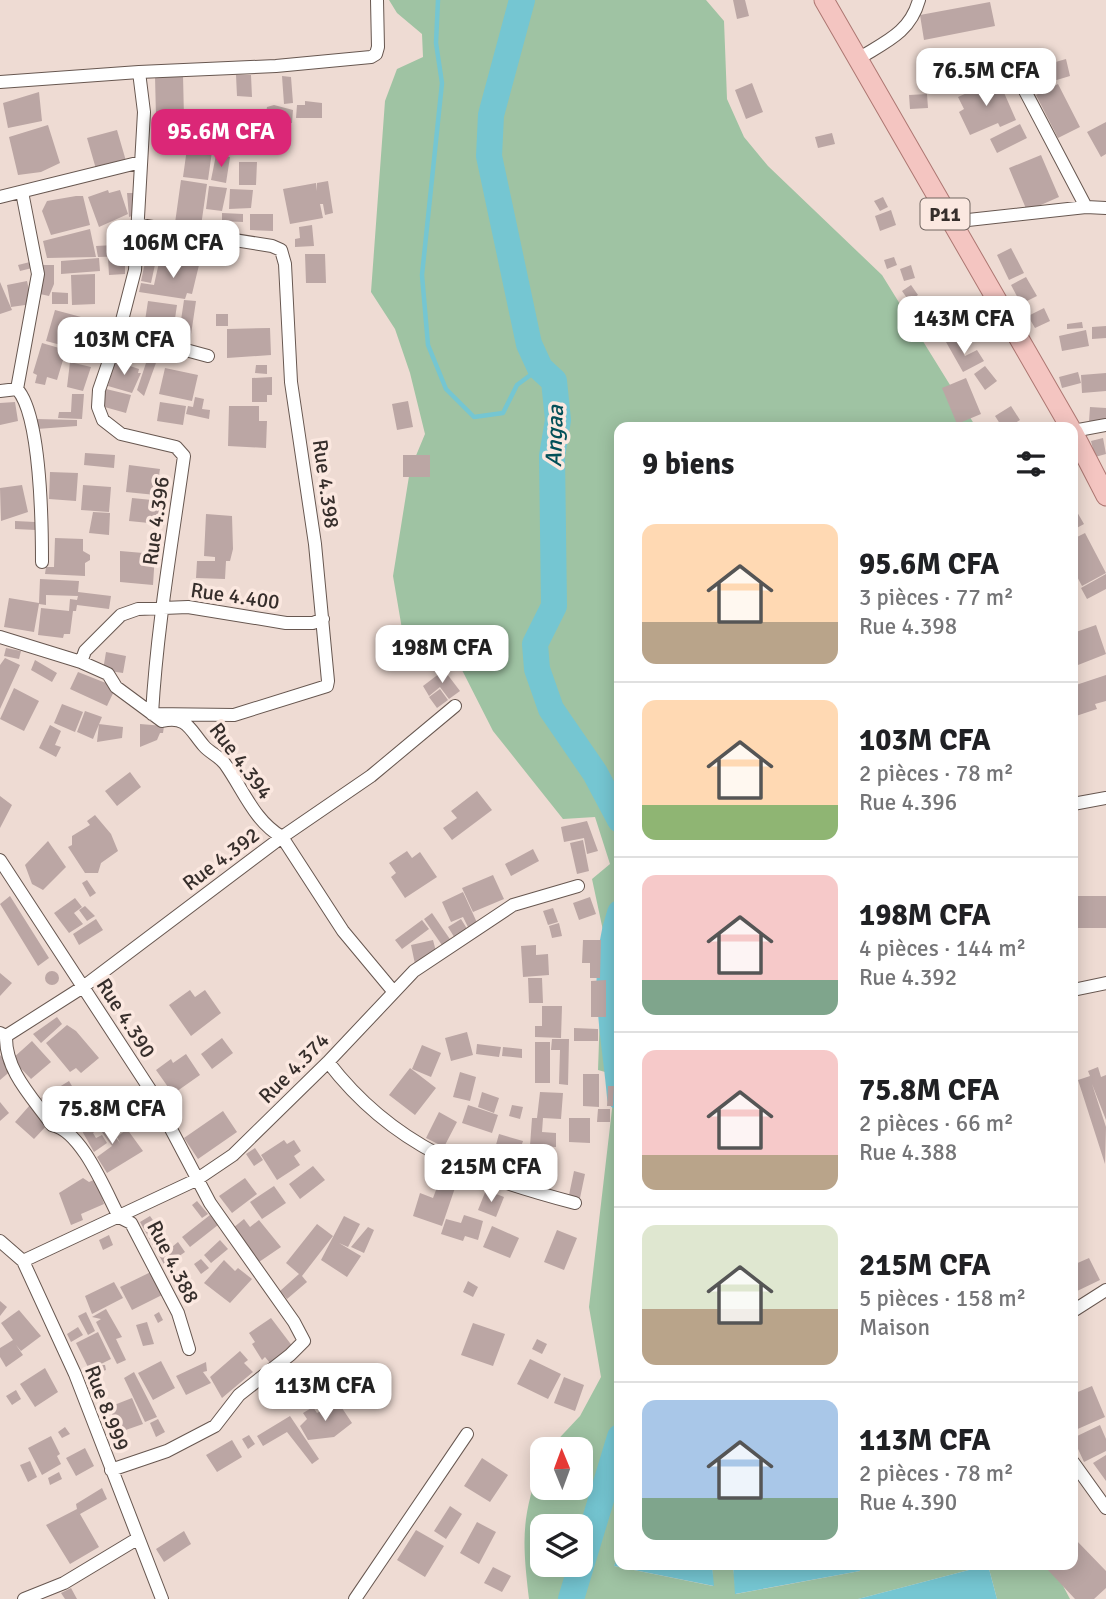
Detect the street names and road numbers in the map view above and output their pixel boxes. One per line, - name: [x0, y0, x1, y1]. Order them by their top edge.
- road number: P11: [920, 198, 970, 230]
- street label: Rue 4.398: [307, 438, 345, 530]
- street label: Rue 4.396: [137, 475, 175, 567]
- street label: Rue 4.400: [189, 577, 281, 615]
- street label: Rue 4.394: [204, 717, 278, 805]
- street label: Rue 4.392: [177, 822, 265, 896]
- street label: Rue 4.390: [91, 973, 161, 1063]
- street label: Rue 4.374: [253, 1027, 335, 1109]
- street label: Rue 4.388: [141, 1216, 205, 1308]
- street label: Rue 8.999: [79, 1362, 135, 1454]

